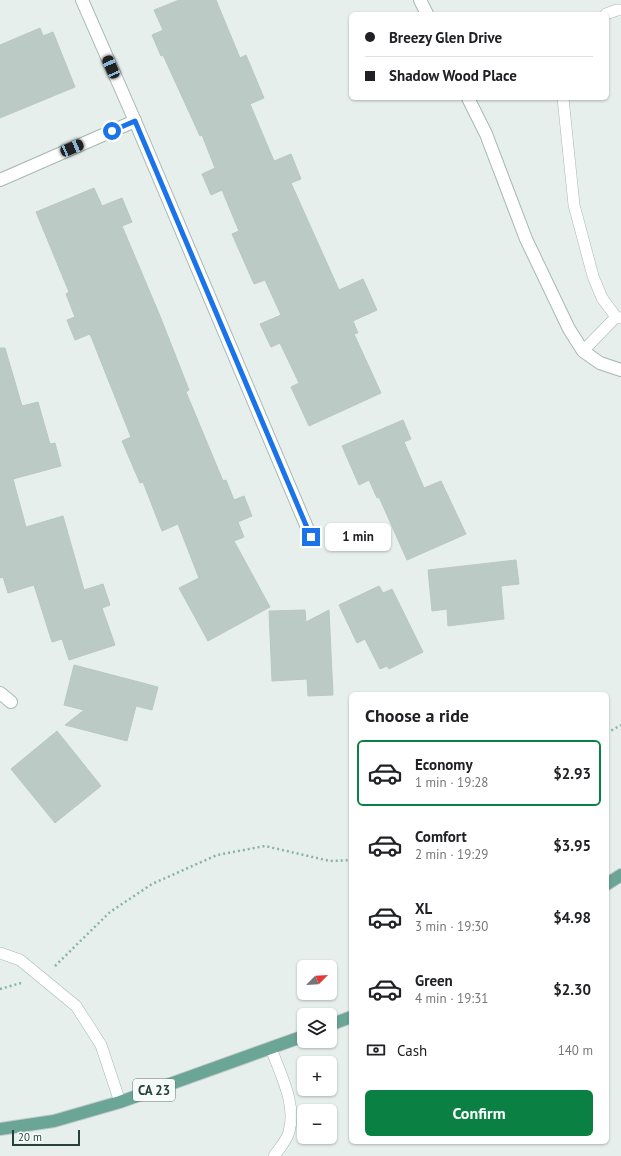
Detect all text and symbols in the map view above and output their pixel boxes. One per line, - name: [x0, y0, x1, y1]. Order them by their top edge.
- text: Breezy Glen Drive: [389, 28, 502, 47]
- car: [101, 54, 121, 80]
- text: Shadow Wood Place: [389, 66, 517, 85]
- route start: [103, 122, 121, 140]
- car: [59, 138, 85, 158]
- callout: 1 min: [325, 523, 391, 551]
- route end: [302, 528, 320, 546]
- text: 1 min: [342, 528, 374, 545]
- text: Choose a ride: [365, 704, 469, 727]
- icon: car: [367, 755, 403, 791]
- text: Economy: [415, 755, 473, 774]
- text: $2.93: [553, 764, 591, 783]
- text: 1 min · 19:28: [415, 774, 488, 791]
- icon: car: [367, 827, 403, 863]
- text: Comfort: [415, 827, 467, 846]
- text: $3.95: [553, 836, 591, 855]
- text: 2 min · 19:29: [415, 846, 488, 863]
- icon: car: [367, 899, 403, 935]
- text: XL: [415, 899, 432, 918]
- text: $4.98: [553, 908, 591, 927]
- text: 3 min · 19:30: [415, 918, 488, 935]
- north arrow: [297, 960, 337, 1000]
- map controls: [297, 960, 337, 1144]
- icon: car: [367, 971, 403, 1007]
- text: Green: [415, 971, 453, 990]
- text: $2.30: [553, 980, 591, 999]
- text: 4 min · 19:31: [415, 990, 488, 1007]
- button: layers: [297, 1008, 337, 1048]
- icon: cash: [365, 1039, 387, 1061]
- text: Cash: [397, 1041, 427, 1060]
- text: 140 m: [558, 1042, 593, 1059]
- button: +: [297, 1056, 337, 1096]
- road number: CA 23: [133, 1079, 175, 1101]
- button: Confirm: [365, 1090, 593, 1136]
- button: −: [297, 1104, 337, 1144]
- scale bar: [12, 1128, 80, 1147]
- text: 20 m: [18, 1130, 42, 1144]

